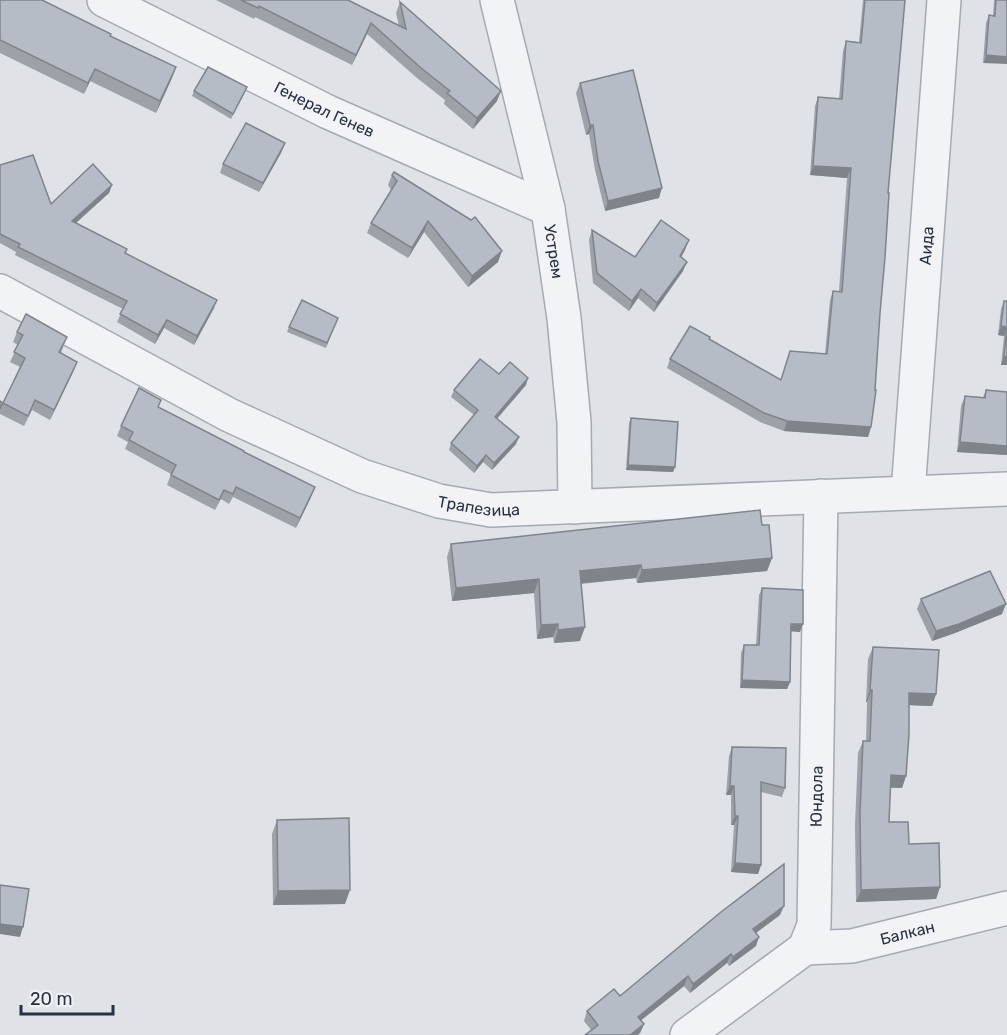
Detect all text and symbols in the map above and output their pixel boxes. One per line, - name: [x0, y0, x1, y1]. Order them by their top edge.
- street label: Генерал Генев: [271, 78, 377, 141]
- street label: Устрем: [540, 223, 567, 280]
- street label: Аида: [916, 226, 937, 266]
- street label: Трапезица: [436, 492, 520, 520]
- street label: Юндола: [807, 765, 827, 827]
- street label: Балкан: [878, 917, 937, 949]
- scale bar: [21, 978, 112, 1016]
- text: 20 m: [30, 988, 72, 1010]

